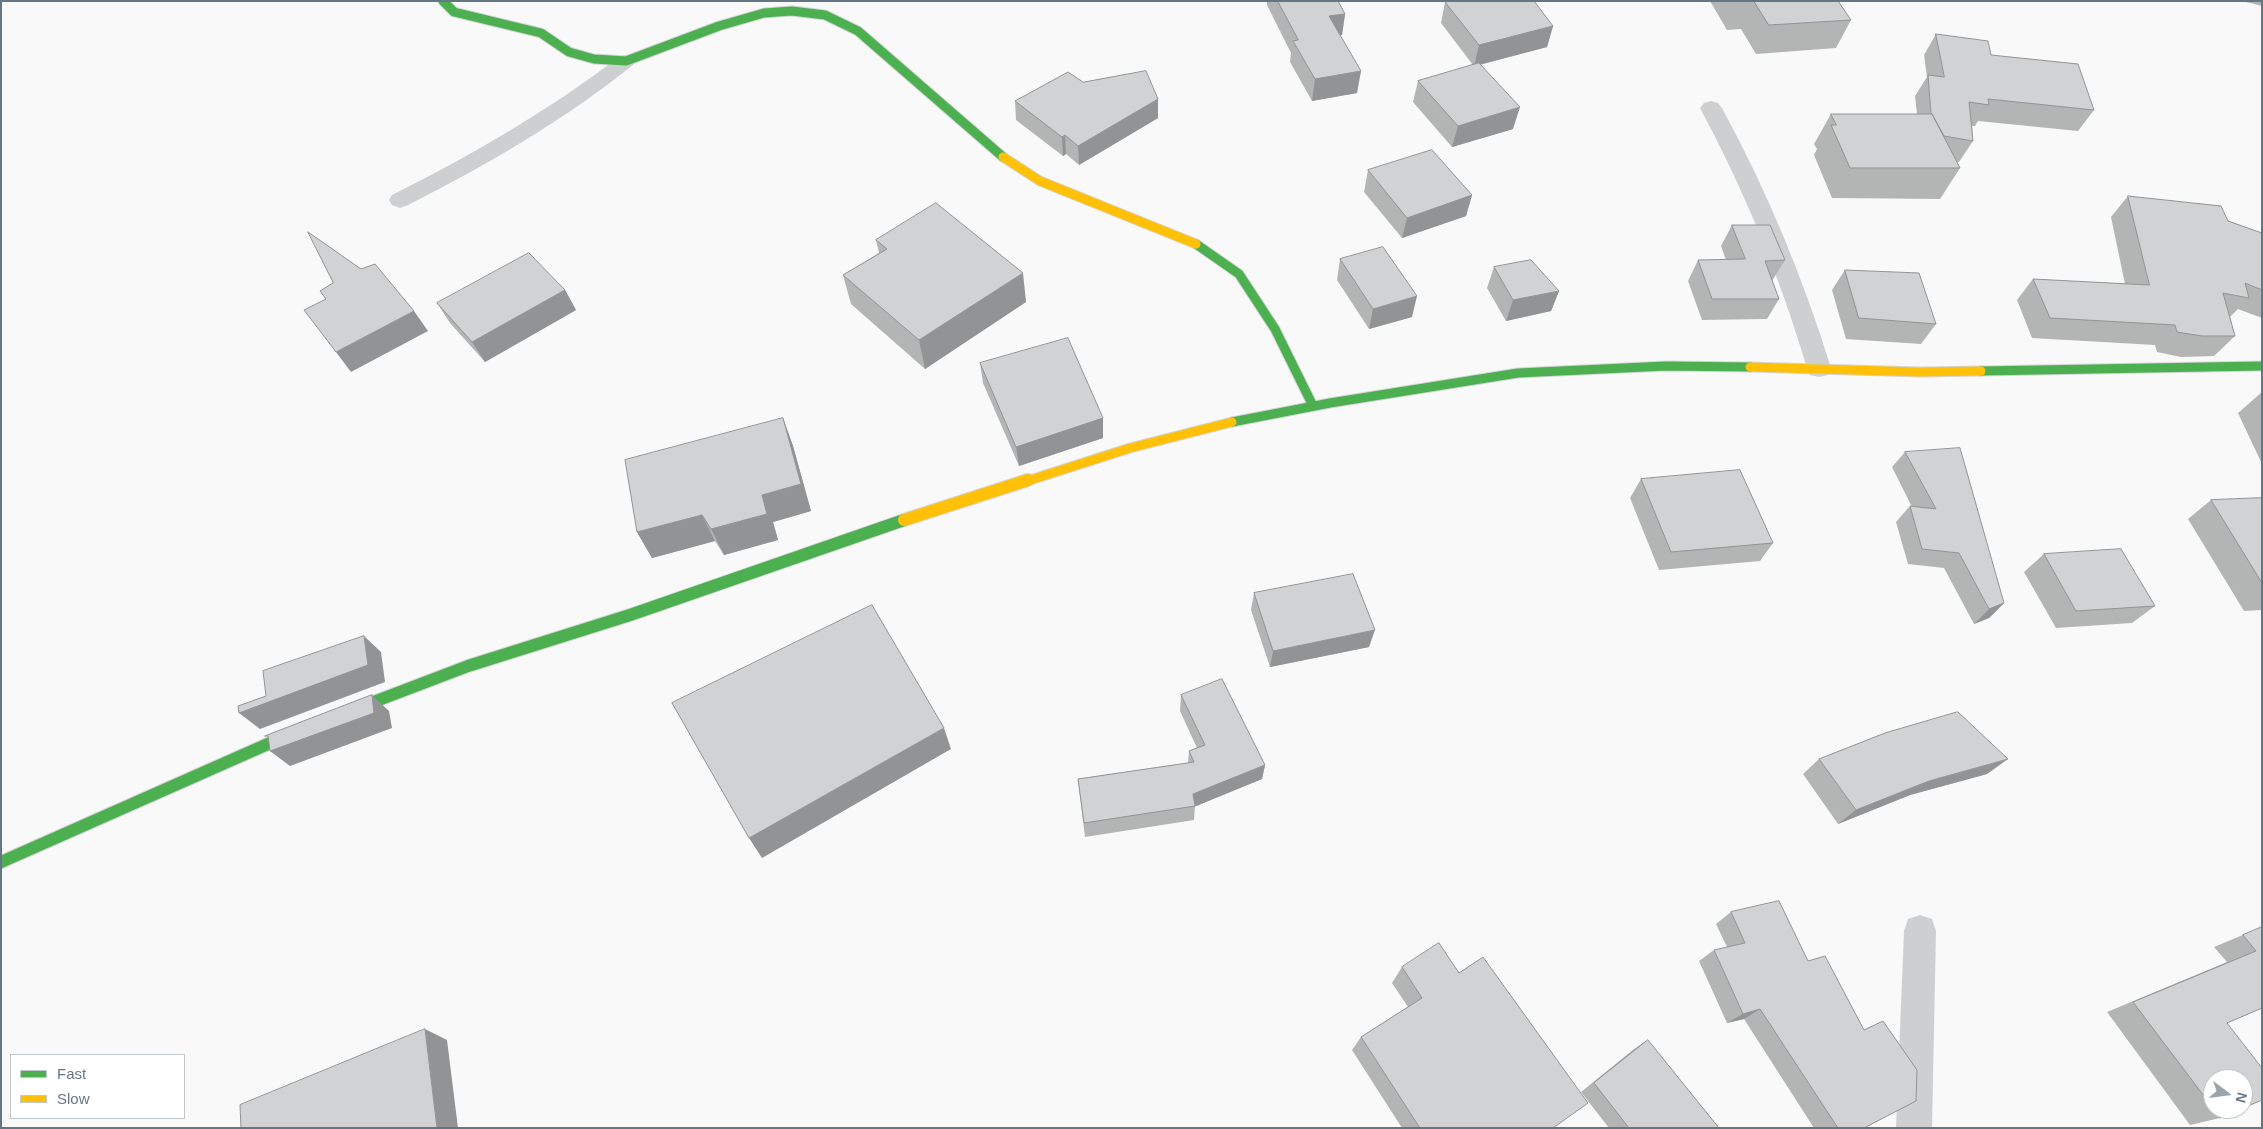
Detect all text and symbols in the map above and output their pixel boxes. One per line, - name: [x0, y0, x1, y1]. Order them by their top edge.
- legend: [10, 1054, 185, 1119]
- text: Fast: [57, 1065, 86, 1082]
- north arrow: [2203, 1069, 2253, 1119]
- text: Slow: [57, 1090, 90, 1107]
- text: N: [2232, 1091, 2251, 1105]

